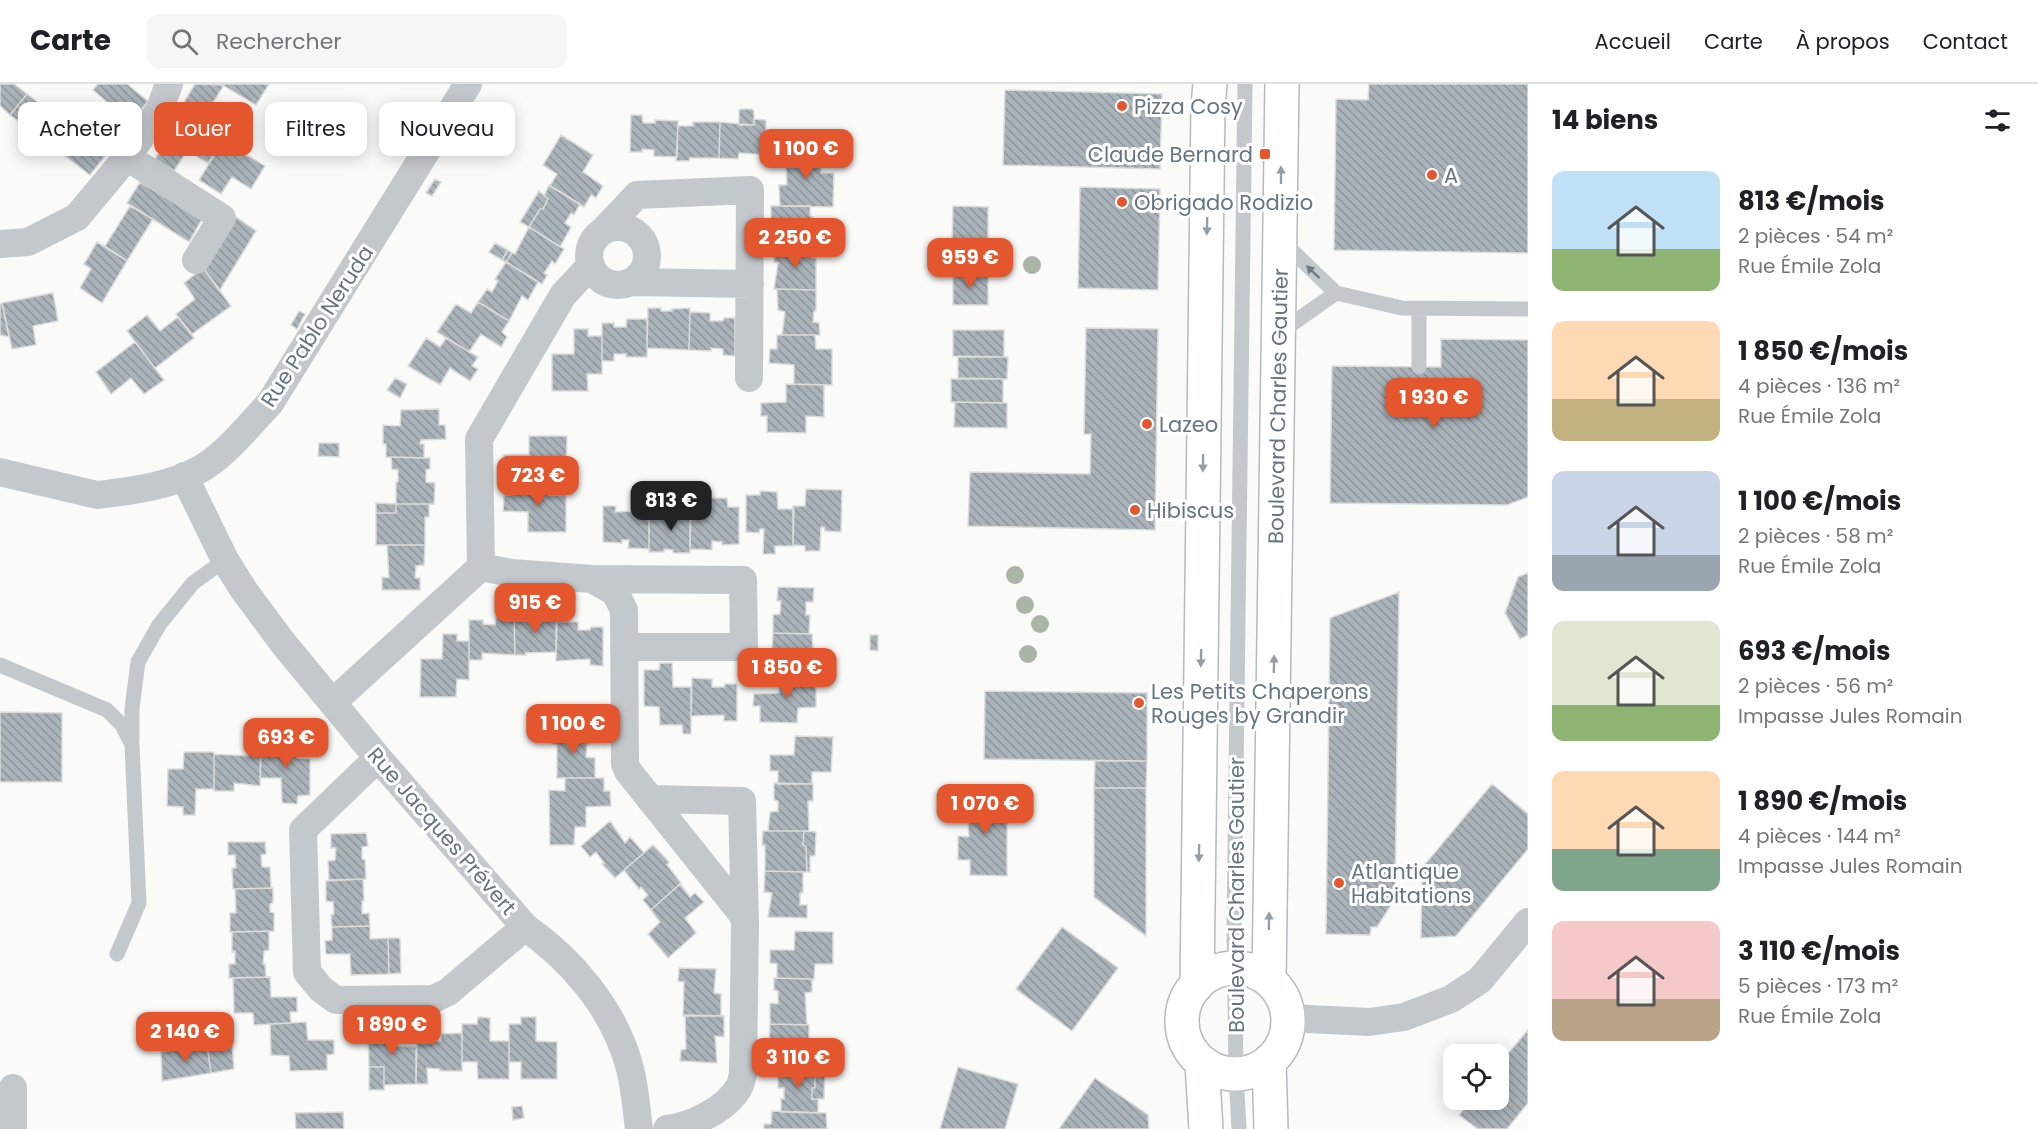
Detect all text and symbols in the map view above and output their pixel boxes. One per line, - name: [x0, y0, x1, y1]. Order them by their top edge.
- search box: [147, 14, 567, 68]
- text: Carte: [30, 21, 111, 60]
- icon: search: [168, 25, 201, 58]
- text: Rechercher: [216, 26, 342, 57]
- text: Accueil: [1594, 27, 1671, 56]
- text: Carte: [1704, 27, 1763, 56]
- text: À propos: [1796, 27, 1890, 56]
- text: Contact: [1923, 27, 2008, 56]
- place label: Pizza Cosy: [1134, 92, 1243, 121]
- marker: Pizza Cosy: [1115, 99, 1129, 113]
- chip: Acheter: [18, 102, 142, 156]
- chip: Louer: [154, 102, 253, 156]
- chip: Filtres: [265, 102, 367, 156]
- chip: Nouveau: [379, 102, 515, 156]
- text: 14 biens: [1552, 102, 1658, 138]
- icon: filters: [1981, 104, 2014, 137]
- pin: 1 100 €: [751, 129, 861, 180]
- text: 1 100 €: [773, 134, 839, 162]
- place label: Claude Bernard: [1088, 140, 1253, 169]
- marker: Claude Bernard: [1258, 147, 1272, 161]
- place label: A: [1444, 161, 1458, 190]
- one-way arrow: [1276, 165, 1286, 184]
- marker: A: [1425, 168, 1439, 182]
- text: 813 €/mois: [1738, 183, 1885, 219]
- place label: Obrigado Rodizio: [1134, 188, 1313, 217]
- marker: Obrigado Rodizio: [1115, 195, 1129, 209]
- icon: home: [1600, 195, 1672, 267]
- one-way arrow: [1202, 217, 1211, 236]
- pin: 2 250 €: [740, 218, 850, 269]
- text: 2 pièces · 54 m²: [1738, 222, 1893, 250]
- text: 2 250 €: [758, 223, 832, 251]
- pin: 959 €: [928, 238, 1012, 289]
- street label: Rue Pablo Neruda: [254, 240, 380, 412]
- text: 959 €: [941, 243, 999, 271]
- text: Rue Émile Zola: [1738, 252, 1881, 280]
- one-way arrow: [1306, 266, 1321, 279]
- street label: Boulevard Charles Gautier: [1261, 268, 1295, 544]
- text: 1 850 €/mois: [1738, 333, 1908, 369]
- icon: home: [1600, 345, 1672, 417]
- text: 4 pièces · 136 m²: [1738, 372, 1900, 400]
- pin: 1 930 €: [1379, 378, 1489, 429]
- text: 1 930 €: [1399, 383, 1469, 411]
- text: Rue Émile Zola: [1738, 402, 1881, 430]
- place label: Lazeo: [1159, 410, 1218, 439]
- marker: Lazeo: [1140, 417, 1154, 431]
- one-way arrow: [1198, 454, 1208, 473]
- pin: 723 €: [496, 456, 580, 507]
- text: 723 €: [511, 461, 565, 489]
- pin: 813 €: [629, 481, 713, 532]
- text: 1 100 €/mois: [1738, 483, 1901, 519]
- text: 813 €: [645, 486, 697, 514]
- icon: home: [1600, 495, 1672, 567]
- place label: Hibiscus: [1147, 496, 1234, 525]
- marker: Hibiscus: [1128, 503, 1142, 517]
- text: 2 pièces · 58 m²: [1738, 522, 1893, 550]
- text: Rue Émile Zola: [1738, 552, 1881, 580]
- pin: 915 €: [493, 583, 577, 634]
- text: 915 €: [509, 588, 561, 616]
- text: 693 €/mois: [1738, 633, 1891, 669]
- icon: home: [1600, 645, 1672, 717]
- pin: 1 850 €: [732, 648, 842, 699]
- one-way arrow: [1196, 649, 1206, 668]
- text: 1 850 €: [752, 653, 822, 681]
- one-way arrow: [1269, 654, 1279, 673]
- text: 2 pièces · 56 m²: [1738, 672, 1893, 700]
- place label: Les Petits Chaperons Rouges by Grandir: [1151, 677, 1369, 730]
- marker: Les Petits Chaperons Rouges by Grandir: [1132, 696, 1146, 710]
- text: Impasse Jules Romain: [1738, 702, 1962, 730]
- pin: 1 100 €: [518, 704, 628, 755]
- text: 1 100 €: [540, 709, 606, 737]
- pin: 693 €: [244, 718, 328, 769]
- text: 693 €: [257, 723, 315, 751]
- street label: Rue Jacques Prévert: [361, 741, 523, 921]
- street label: Boulevard Charles Gautier: [1222, 757, 1251, 1033]
- text: 1 890 €/mois: [1738, 783, 1907, 819]
- pin: 1 070 €: [930, 784, 1040, 835]
- text: 1 070 €: [951, 789, 1019, 817]
- icon: home: [1600, 795, 1672, 867]
- text: 4 pièces · 144 m²: [1738, 822, 1901, 850]
- one-way arrow: [1194, 844, 1203, 863]
- text: Impasse Jules Romain: [1738, 852, 1962, 880]
- place label: Atlantique Habitations: [1351, 857, 1472, 910]
- marker: Atlantique Habitations: [1332, 876, 1346, 890]
- one-way arrow: [1264, 912, 1274, 931]
- text: 3 110 €/mois: [1738, 933, 1900, 969]
- icon: home: [1600, 945, 1672, 1017]
- text: 5 pièces · 173 m²: [1738, 972, 1898, 1000]
- text: Rue Émile Zola: [1738, 1002, 1881, 1030]
- pin: 1 890 €: [337, 1005, 447, 1056]
- text: 1 890 €: [357, 1010, 427, 1038]
- pin: 2 140 €: [130, 1012, 240, 1063]
- text: 2 140 €: [150, 1017, 220, 1045]
- pin: 3 110 €: [743, 1038, 853, 1089]
- text: 3 110 €: [766, 1043, 830, 1071]
- map controls: [1443, 1044, 1509, 1110]
- button: locate: [1443, 1044, 1509, 1110]

